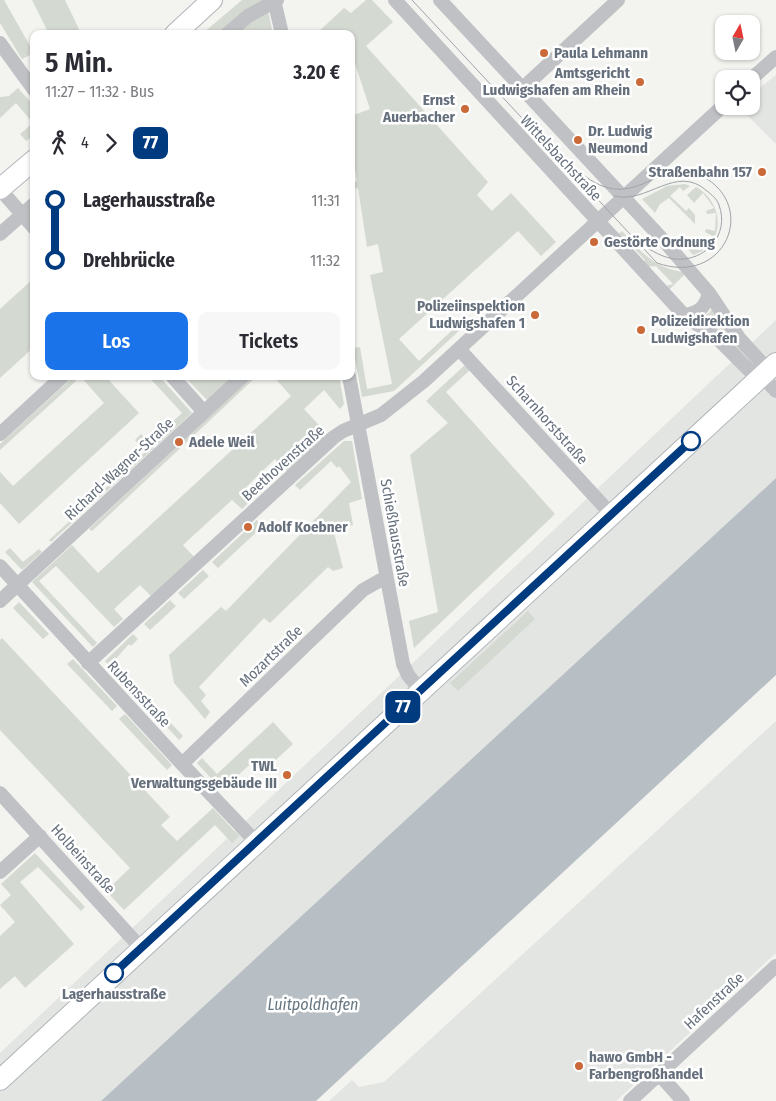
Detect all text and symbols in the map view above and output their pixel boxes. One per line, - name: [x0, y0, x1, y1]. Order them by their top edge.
- north arrow: [715, 15, 760, 60]
- map controls: [715, 15, 760, 115]
- place label: Paula Lehmann: [554, 44, 648, 62]
- text: 5 Min.: [45, 46, 113, 79]
- marker: Paula Lehmann: [538, 47, 550, 59]
- text: 3.20 €: [293, 61, 340, 84]
- place label: Amtsgericht Ludwigshafen am Rhein: [483, 64, 631, 99]
- button: locate: [715, 70, 760, 115]
- marker: Amtsgericht Ludwigshafen am Rhein: [634, 76, 646, 88]
- text: 11:27 – 11:32 · Bus: [45, 82, 154, 101]
- place label: Ernst Auerbacher: [382, 91, 456, 126]
- marker: Ernst Auerbacher: [459, 103, 471, 115]
- street label: Wittelsbachstraße: [517, 111, 605, 205]
- place label: Dr. Ludwig Neumond: [588, 122, 653, 157]
- icon: walk: [45, 129, 73, 157]
- icon: forward: [97, 129, 125, 157]
- text: 77: [143, 132, 158, 154]
- text: 4: [81, 133, 89, 152]
- marker: Dr. Ludwig Neumond: [572, 134, 584, 146]
- place label: Straßenbahn 157: [649, 163, 753, 181]
- marker: Straßenbahn 157: [756, 166, 768, 178]
- text: Lagerhausstraße: [83, 189, 215, 212]
- text: 11:31: [311, 191, 340, 210]
- place label: Gestörte Ordnung: [604, 233, 715, 251]
- marker: Gestörte Ordnung: [588, 236, 600, 248]
- text: Drehbrücke: [83, 249, 175, 272]
- text: 11:32: [310, 251, 340, 270]
- place label: Polizeiinspektion Ludwigshafen 1: [417, 297, 525, 332]
- marker: Polizeiinspektion Ludwigshafen 1: [529, 309, 541, 321]
- button: Los: [45, 312, 188, 370]
- button: Tickets: [198, 312, 340, 370]
- place label: Polizeidirektion Ludwigshafen: [651, 312, 750, 347]
- marker: Polizeidirektion Ludwigshafen: [635, 324, 647, 336]
- street label: Scharnhorststraße: [502, 372, 592, 468]
- street label: Richard-Wagner-Straße: [61, 414, 177, 524]
- street label: Beethovenstraße: [238, 421, 328, 505]
- unlabelled marker: [681, 431, 701, 451]
- place label: Adele Weil: [188, 433, 256, 451]
- marker: Adele Weil: [173, 436, 185, 448]
- street label: Schießhausstraße: [377, 478, 413, 588]
- place label: Adolf Koebner: [257, 518, 348, 536]
- marker: Adolf Koebner: [242, 521, 254, 533]
- street label: Mozartstraße: [236, 622, 306, 690]
- street label: Rubensstraße: [104, 657, 174, 731]
- line badge: 77: [380, 691, 426, 723]
- text: 77: [395, 696, 411, 718]
- place label: TWL Verwaltungsgebäude III: [130, 757, 277, 792]
- marker: TWL Verwaltungsgebäude III: [281, 769, 293, 781]
- street label: Holbeinstraße: [47, 821, 119, 897]
- marker: Lagerhausstraße: [104, 963, 124, 983]
- street label: Hafenstraße: [680, 969, 748, 1033]
- place label: Lagerhausstraße: [62, 985, 167, 1003]
- water label: Luitpoldhafen: [268, 995, 358, 1014]
- place label: hawo GmbH - Farbengroßhandel: [589, 1048, 704, 1083]
- marker: hawo GmbH - Farbengroßhandel: [573, 1060, 585, 1072]

